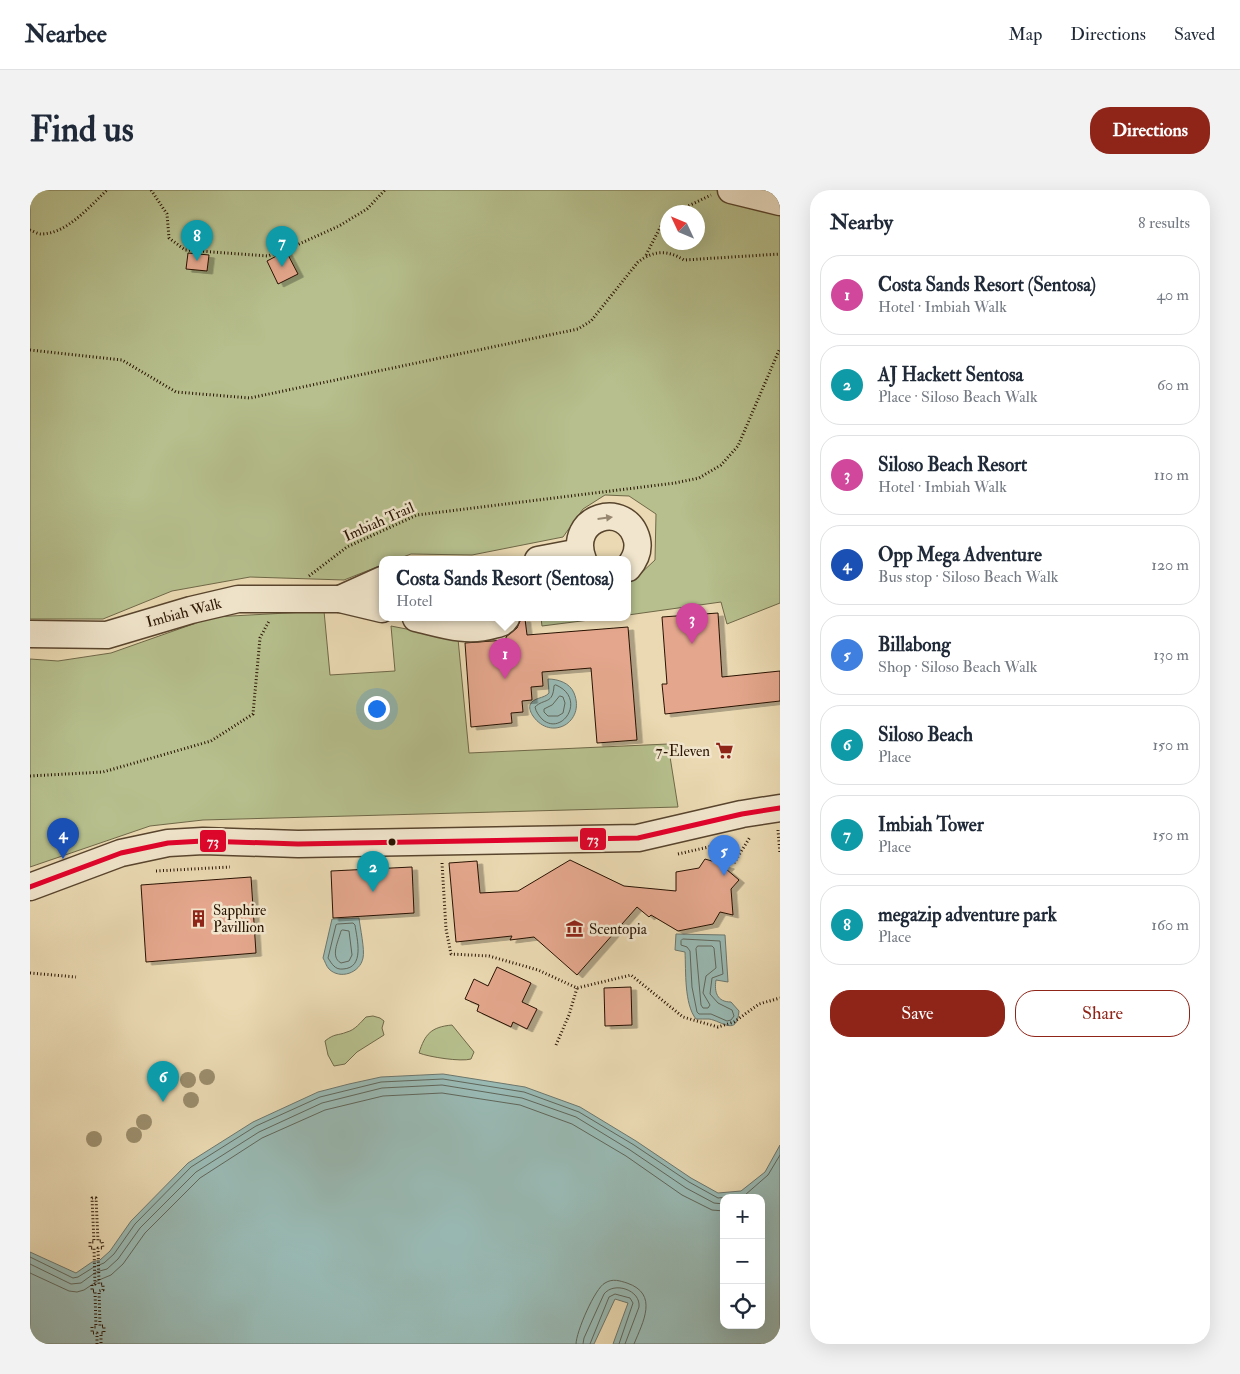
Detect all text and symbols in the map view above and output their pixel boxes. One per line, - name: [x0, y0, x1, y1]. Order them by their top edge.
- text: Nearbee: [25, 19, 107, 50]
- text: Map: [1009, 23, 1042, 46]
- text: Directions: [1070, 23, 1146, 46]
- text: Saved: [1174, 23, 1215, 46]
- button: Directions: [1090, 107, 1210, 154]
- text: Find us: [30, 108, 134, 152]
- north arrow: [660, 205, 705, 250]
- text: Nearby: [830, 209, 893, 236]
- text: 8 results: [1138, 213, 1190, 233]
- pin: 8: [181, 220, 213, 261]
- pin: 7: [266, 226, 298, 267]
- text: Costa Sands Resort (Sentosa): [878, 273, 1096, 297]
- text: 1: [844, 285, 850, 305]
- text: 40 m: [1156, 285, 1189, 305]
- text: Hotel · Imbiah Walk: [878, 297, 1007, 317]
- text: AJ Hackett Sentosa: [878, 363, 1023, 387]
- text: 2: [843, 375, 851, 395]
- text: 60 m: [1157, 375, 1189, 395]
- text: Place · Siloso Beach Walk: [878, 387, 1038, 407]
- text: Siloso Beach Resort: [878, 453, 1027, 477]
- text: 3: [844, 465, 850, 485]
- text: 110 m: [1154, 465, 1189, 485]
- text: Hotel · Imbiah Walk: [878, 477, 1007, 497]
- street label: Imbiah Trail: [341, 498, 417, 546]
- one-way arrow: [597, 514, 613, 522]
- text: Opp Mega Adventure: [878, 543, 1042, 567]
- text: 4: [843, 555, 851, 575]
- text: 120 m: [1151, 555, 1189, 575]
- popup: [379, 556, 631, 621]
- text: Costa Sands Resort (Sentosa): [396, 567, 614, 591]
- text: Bus stop · Siloso Beach Walk: [878, 567, 1058, 587]
- text: Hotel: [396, 591, 433, 611]
- street label: Imbiah Walk: [144, 594, 224, 632]
- pin: 3: [676, 603, 708, 644]
- text: Billabong: [878, 633, 951, 657]
- pin: 1: [489, 638, 521, 679]
- text: 5: [843, 645, 851, 665]
- text: 130 m: [1153, 645, 1189, 665]
- text: Shop · Siloso Beach Walk: [878, 657, 1038, 677]
- your location: [364, 696, 390, 722]
- text: Siloso Beach: [878, 723, 973, 747]
- text: 6: [843, 735, 851, 755]
- text: 150 m: [1152, 735, 1189, 755]
- supermarket icon: 7-Eleven: [714, 741, 734, 761]
- place label: 7-Eleven: [656, 742, 710, 761]
- text: Place: [878, 747, 911, 767]
- text: Imbiah Tower: [878, 813, 984, 837]
- pin: 4: [47, 818, 79, 859]
- text: 7: [843, 825, 851, 845]
- text: 150 m: [1152, 825, 1189, 845]
- line badge: 73: [579, 827, 607, 851]
- line badge: 73: [199, 829, 227, 853]
- text: 73: [587, 831, 599, 848]
- text: 73: [207, 833, 219, 850]
- pin: 5: [708, 835, 740, 876]
- unlabelled marker: [387, 837, 397, 847]
- text: Place: [878, 837, 911, 857]
- pin: 2: [357, 851, 389, 892]
- place label: Sapphire Pavillion: [213, 901, 266, 937]
- text: megazip adventure park: [878, 903, 1057, 927]
- building icon: Sapphire Pavillion: [189, 909, 209, 929]
- text: 8: [843, 915, 851, 935]
- text: 160 m: [1151, 915, 1189, 935]
- museum icon: Scentopia: [565, 919, 585, 939]
- place label: Scentopia: [589, 920, 648, 940]
- text: Place: [878, 927, 911, 947]
- button: Save: [830, 990, 1005, 1037]
- button: Share: [1015, 990, 1190, 1037]
- pin: 6: [147, 1061, 179, 1102]
- map controls: [720, 1194, 765, 1329]
- button: +: [720, 1194, 765, 1239]
- button: −: [720, 1239, 765, 1284]
- button: locate: [720, 1284, 765, 1329]

